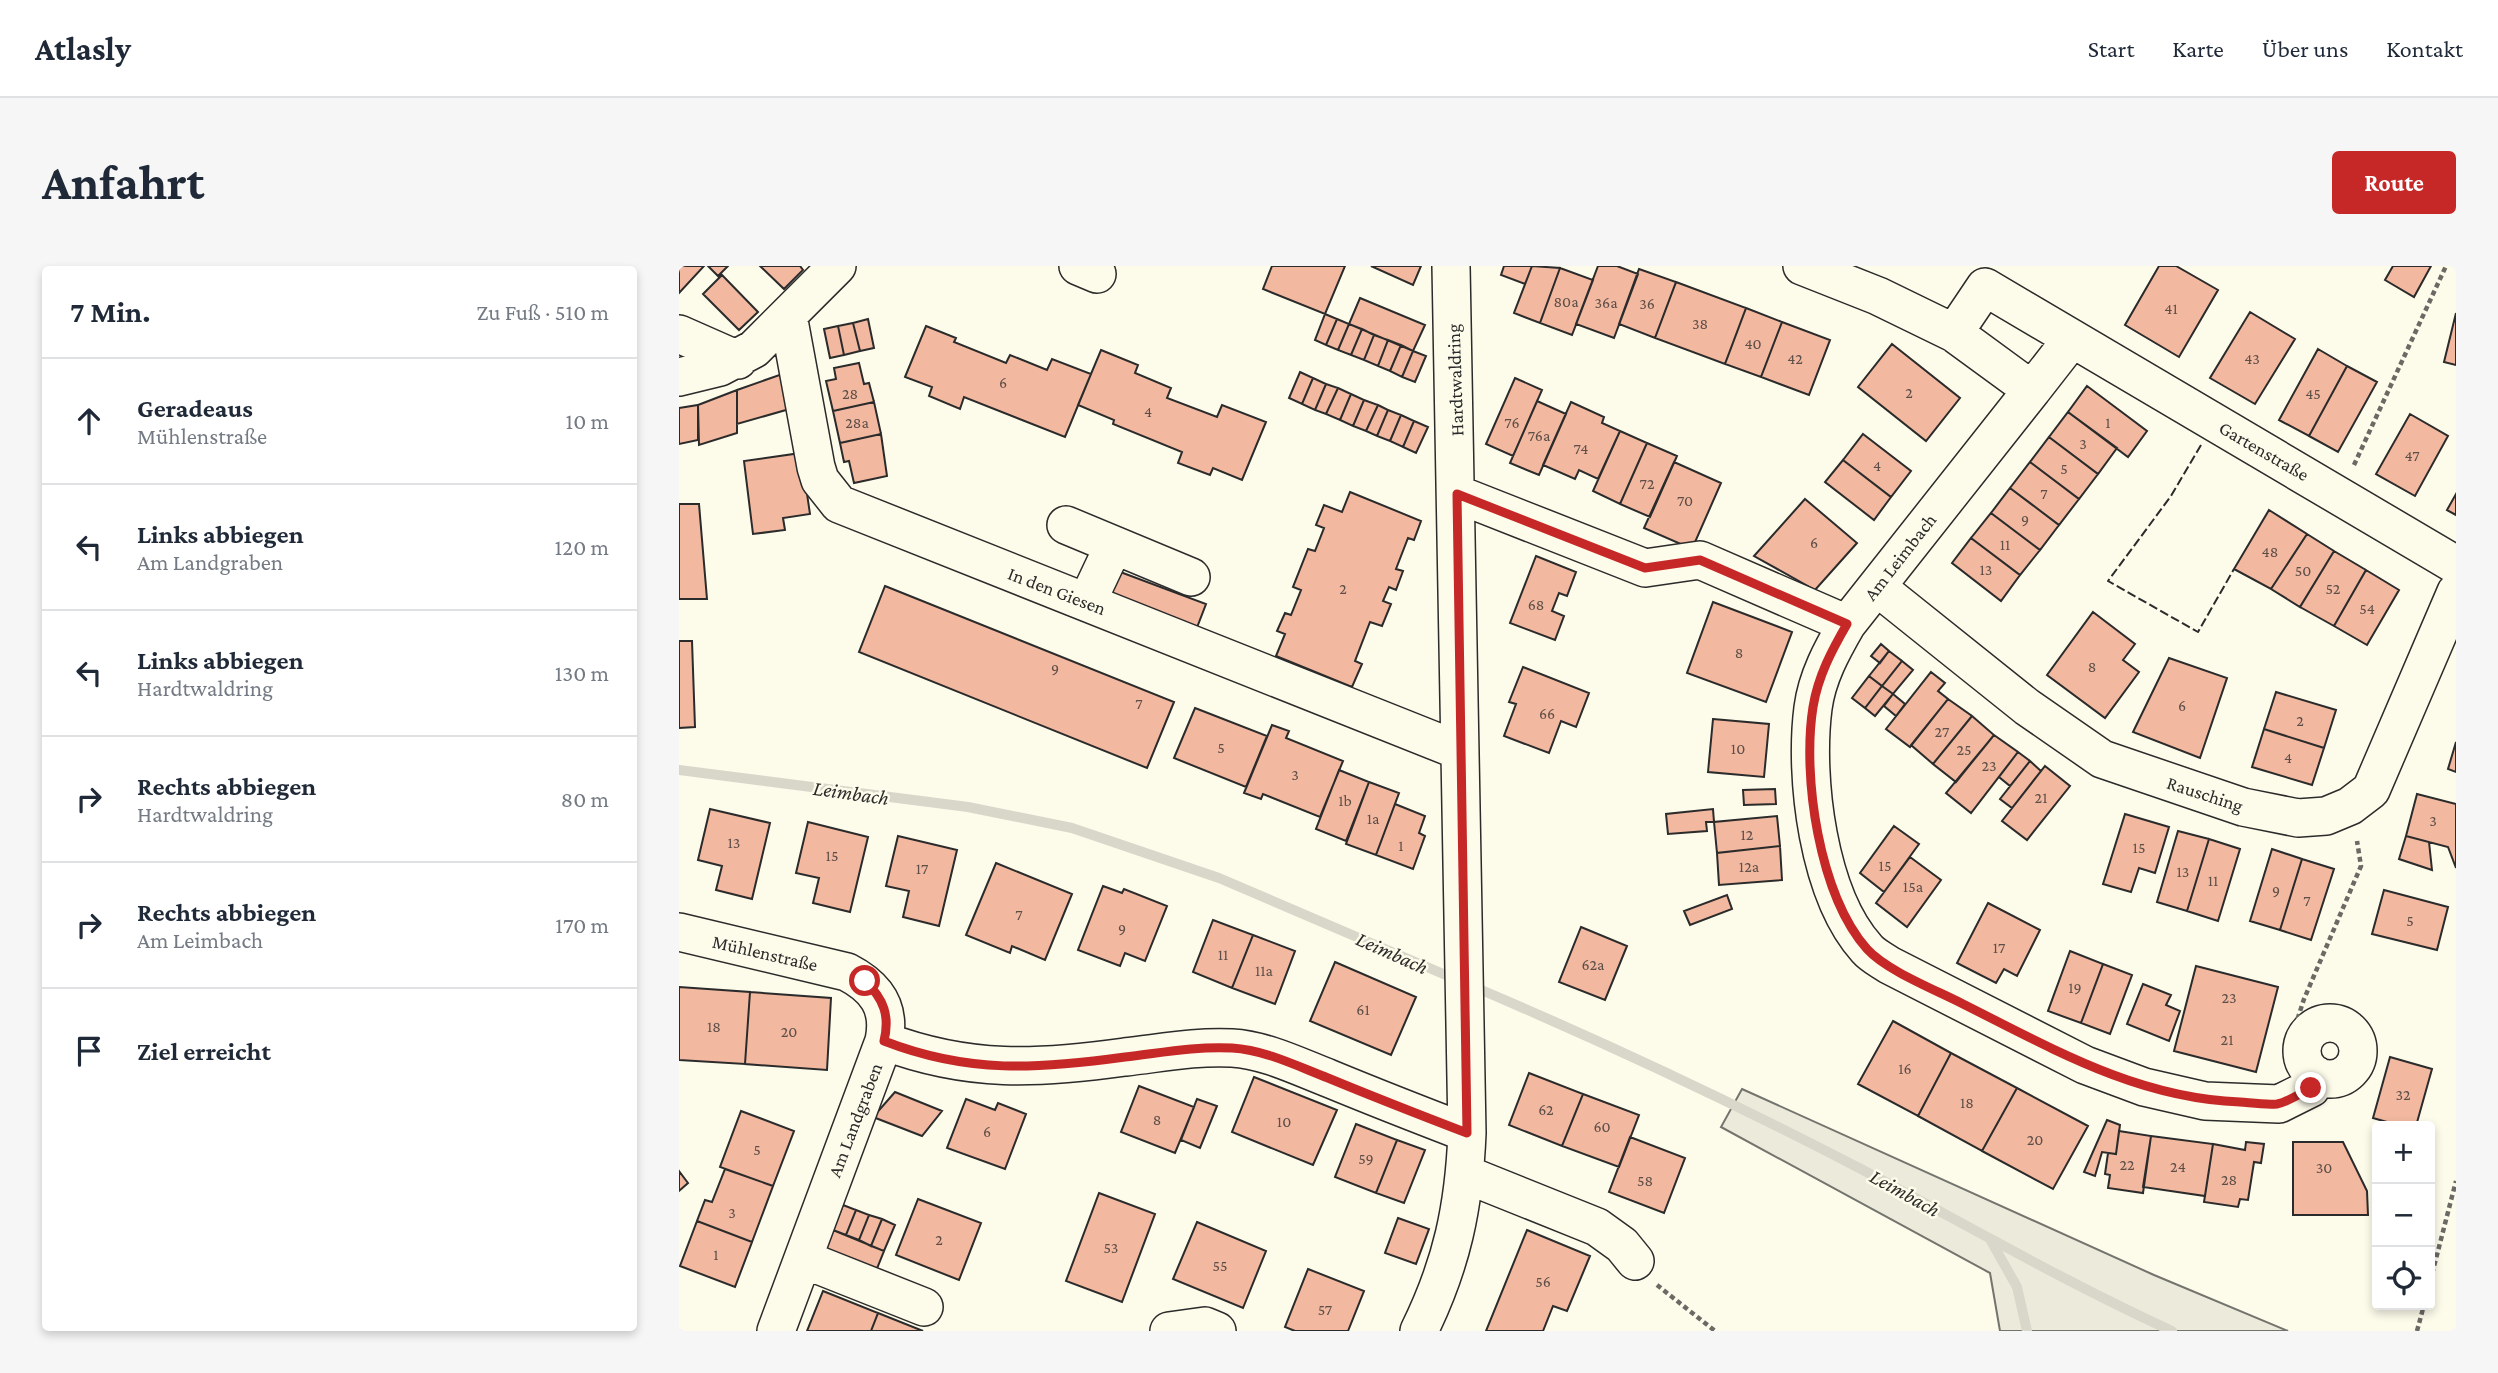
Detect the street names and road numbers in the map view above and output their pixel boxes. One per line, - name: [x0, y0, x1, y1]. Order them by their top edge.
- street label: Hardtwaldring: [1443, 323, 1467, 437]
- street label: Gartenstraße: [2215, 417, 2313, 485]
- street label: Am Leimbach: [1860, 509, 1940, 605]
- street label: In den Giesen: [1005, 563, 1109, 619]
- street label: Rausching: [2164, 772, 2246, 816]
- street label: Mühlenstraße: [710, 931, 820, 975]
- street label: Am Landgraben: [824, 1060, 886, 1180]

